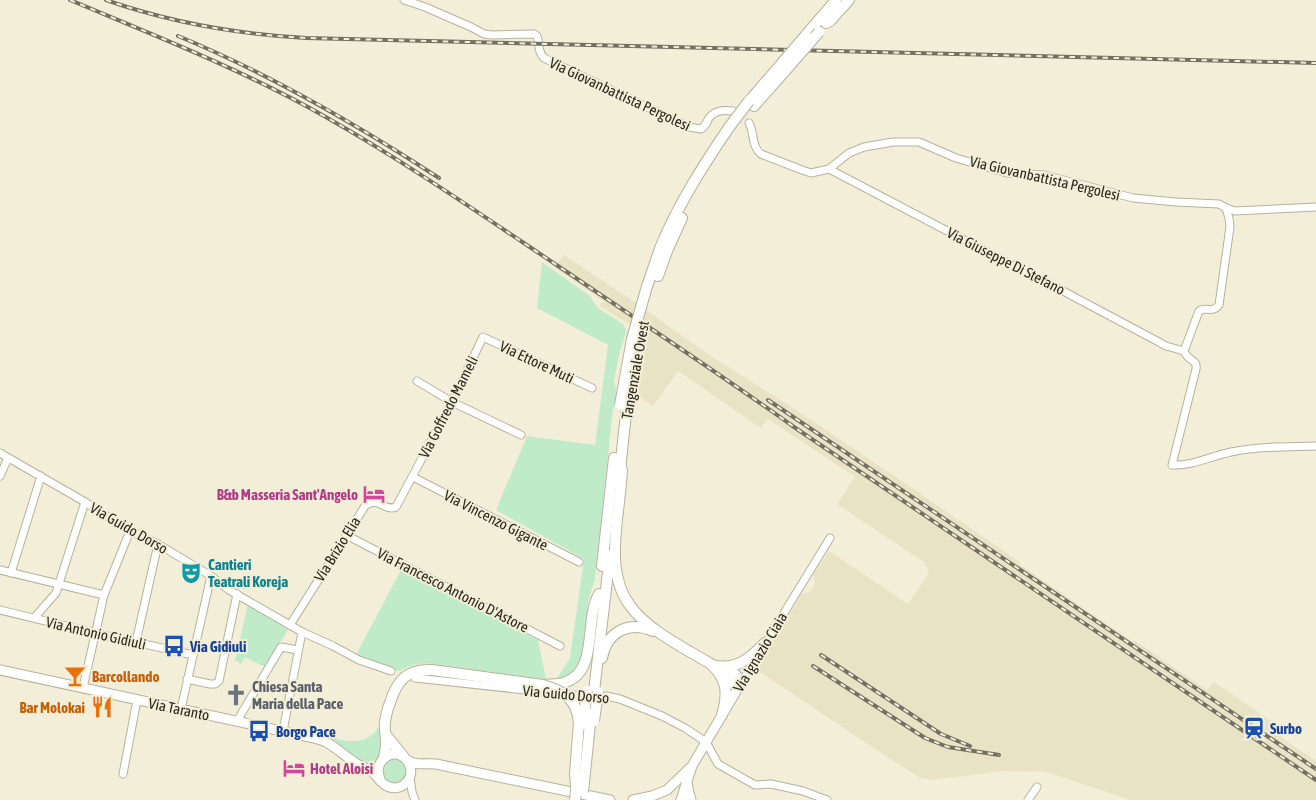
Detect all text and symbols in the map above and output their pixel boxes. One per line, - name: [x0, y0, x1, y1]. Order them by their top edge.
- street label: Via Giovanbattista Pergolesi: [547, 54, 693, 134]
- street label: Via Giovanbattista Pergolesi: [968, 152, 1122, 204]
- street label: Via Giuseppe Di Stefano: [944, 224, 1068, 298]
- street label: Tangenziale Ovest: [618, 319, 652, 421]
- street label: Via Ettore Muti: [497, 337, 577, 387]
- street label: Via Goffredo Mameli: [415, 353, 481, 461]
- hotel icon: B&b Masseria Sant'Angelo: [361, 481, 387, 507]
- place label: B&b Masseria Sant'Angelo: [217, 486, 358, 503]
- street label: Via Vincenzo Gigante: [441, 486, 551, 554]
- street label: Via Guido Dorso: [87, 499, 171, 557]
- street label: Via Brizio Elia: [310, 513, 364, 585]
- street label: Via Francesco Antonio D'Astore: [374, 544, 532, 636]
- place label: Cantieri Teatrali Koreja: [208, 556, 288, 590]
- theatre icon: Cantieri Teatrali Koreja: [178, 560, 204, 586]
- street label: Via Ignazio Ciaia: [730, 609, 790, 695]
- street label: Via Antonio Gidiuli: [44, 613, 148, 653]
- bus stop icon: Via Gidiuli: [161, 633, 187, 659]
- place label: Via Gidiuli: [189, 638, 246, 655]
- bar icon: Barcollando: [62, 663, 88, 689]
- place label: Barcollando: [92, 668, 159, 685]
- place label: Chiesa Santa Maria della Pace: [252, 678, 343, 712]
- church icon: Chiesa Santa Maria della Pace: [223, 682, 249, 708]
- street label: Via Guido Dorso: [522, 682, 610, 706]
- restaurant icon: Bar Molokai: [89, 694, 115, 720]
- street label: Via Taranto: [147, 694, 211, 724]
- place label: Bar Molokai: [19, 699, 85, 716]
- station icon: Surbo: [1241, 715, 1267, 741]
- bus stop icon: Borgo Pace: [246, 718, 272, 744]
- place label: Surbo: [1270, 720, 1302, 737]
- place label: Borgo Pace: [276, 723, 336, 740]
- hotel icon: Hotel Aloisi: [281, 755, 307, 781]
- place label: Hotel Aloisi: [310, 760, 373, 777]

